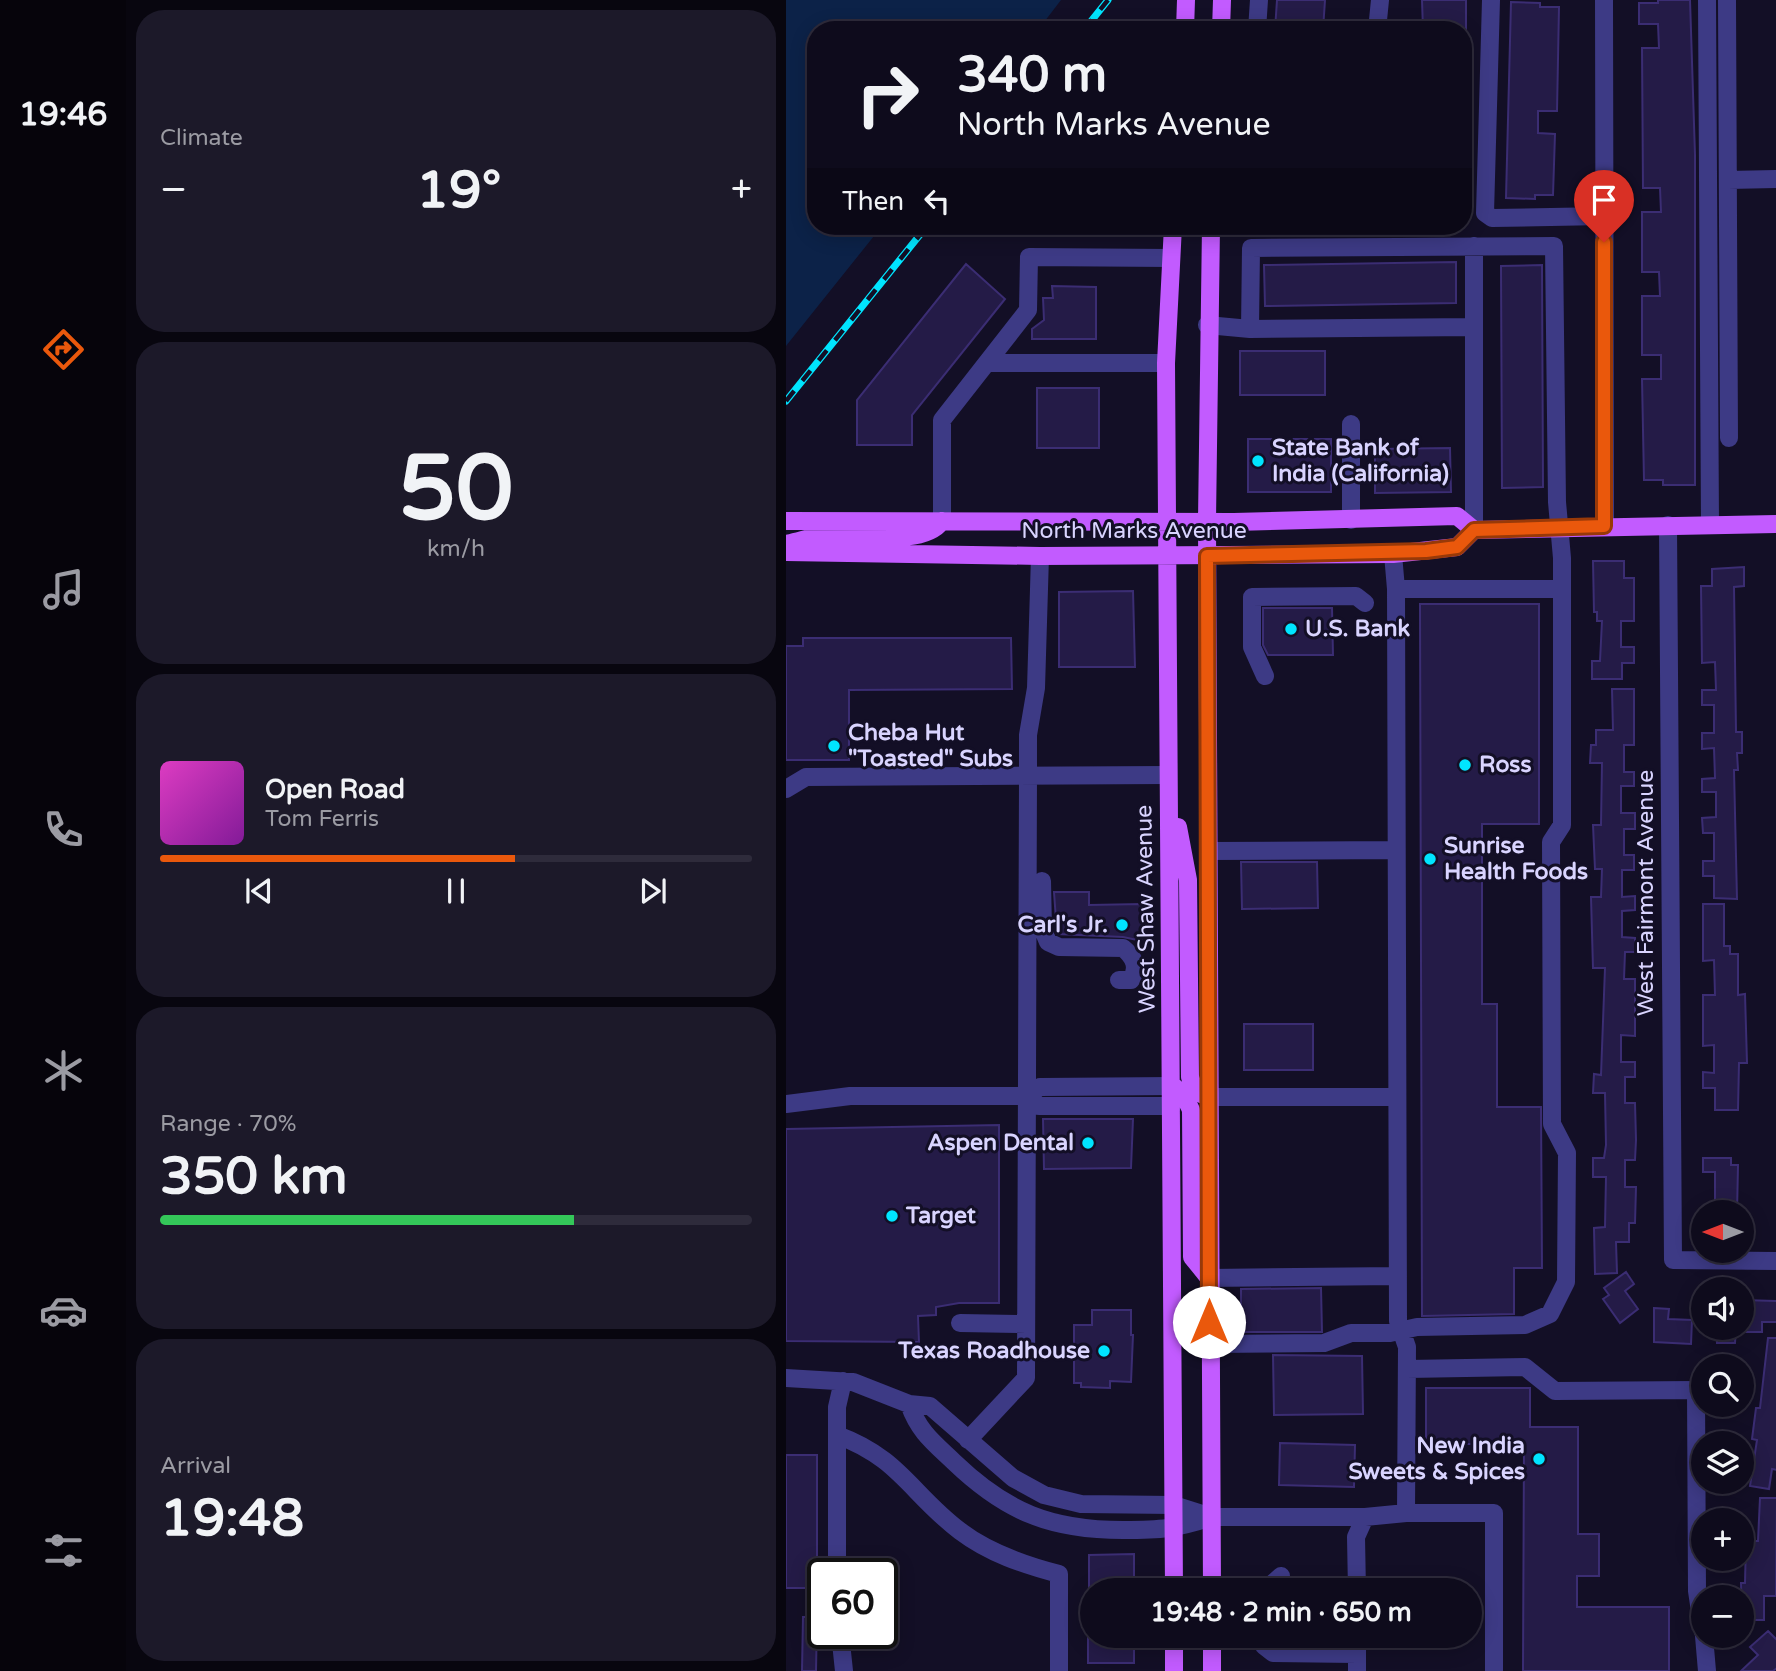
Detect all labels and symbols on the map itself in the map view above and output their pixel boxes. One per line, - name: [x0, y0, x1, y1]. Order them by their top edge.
- pin: [1574, 170, 1634, 242]
- place label: State Bank of India (California): [1272, 434, 1449, 488]
- marker: State Bank of India (California): [1250, 453, 1266, 469]
- street label: North Marks Avenue: [1021, 517, 1247, 545]
- place label: U.S. Bank: [1305, 615, 1410, 643]
- marker: U.S. Bank: [1283, 621, 1299, 637]
- place label: Cheba Hut "Toasted" Subs: [848, 719, 1013, 773]
- marker: Cheba Hut "Toasted" Subs: [826, 738, 842, 754]
- place label: Ross: [1479, 751, 1531, 779]
- marker: Ross: [1457, 757, 1473, 773]
- street label: West Fairmont Avenue: [1632, 770, 1660, 1016]
- street label: West Shaw Avenue: [1130, 805, 1162, 1013]
- place label: Sunrise Health Foods: [1444, 832, 1588, 886]
- marker: Sunrise Health Foods: [1422, 851, 1438, 867]
- place label: Carl's Jr.: [1018, 911, 1108, 939]
- marker: Carl's Jr.: [1114, 917, 1130, 933]
- place label: Aspen Dental: [927, 1129, 1074, 1157]
- marker: Aspen Dental: [1080, 1135, 1096, 1151]
- north arrow: [1691, 1200, 1754, 1264]
- place label: Target: [905, 1202, 976, 1230]
- marker: Target: [884, 1208, 900, 1224]
- position arrow: [1172, 1285, 1246, 1359]
- place label: Texas Roadhouse: [897, 1337, 1090, 1365]
- marker: Texas Roadhouse: [1096, 1343, 1112, 1359]
- place label: New India Sweets & Spices: [1348, 1432, 1525, 1486]
- marker: New India Sweets & Spices: [1531, 1451, 1547, 1467]
- speed limit sign: 60: [807, 1558, 898, 1649]

